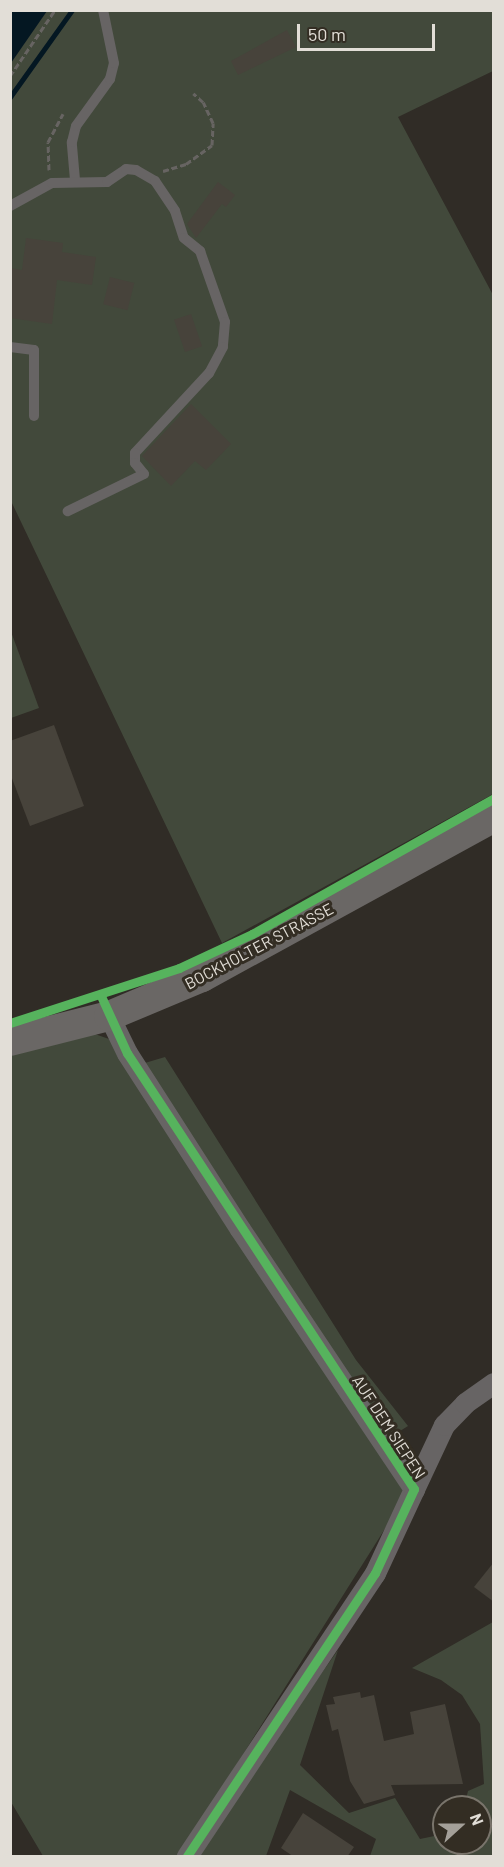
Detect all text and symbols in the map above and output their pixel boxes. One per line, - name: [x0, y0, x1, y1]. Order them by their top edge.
- scale bar: [300, 12, 438, 50]
- text: 50 m: [308, 23, 346, 45]
- street label: BOCKHOLTER STRASSE: [182, 899, 336, 993]
- street label: AUF DEM SIEPEN: [348, 1372, 430, 1482]
- north arrow: [432, 1795, 492, 1855]
- text: N: [467, 1811, 488, 1827]

